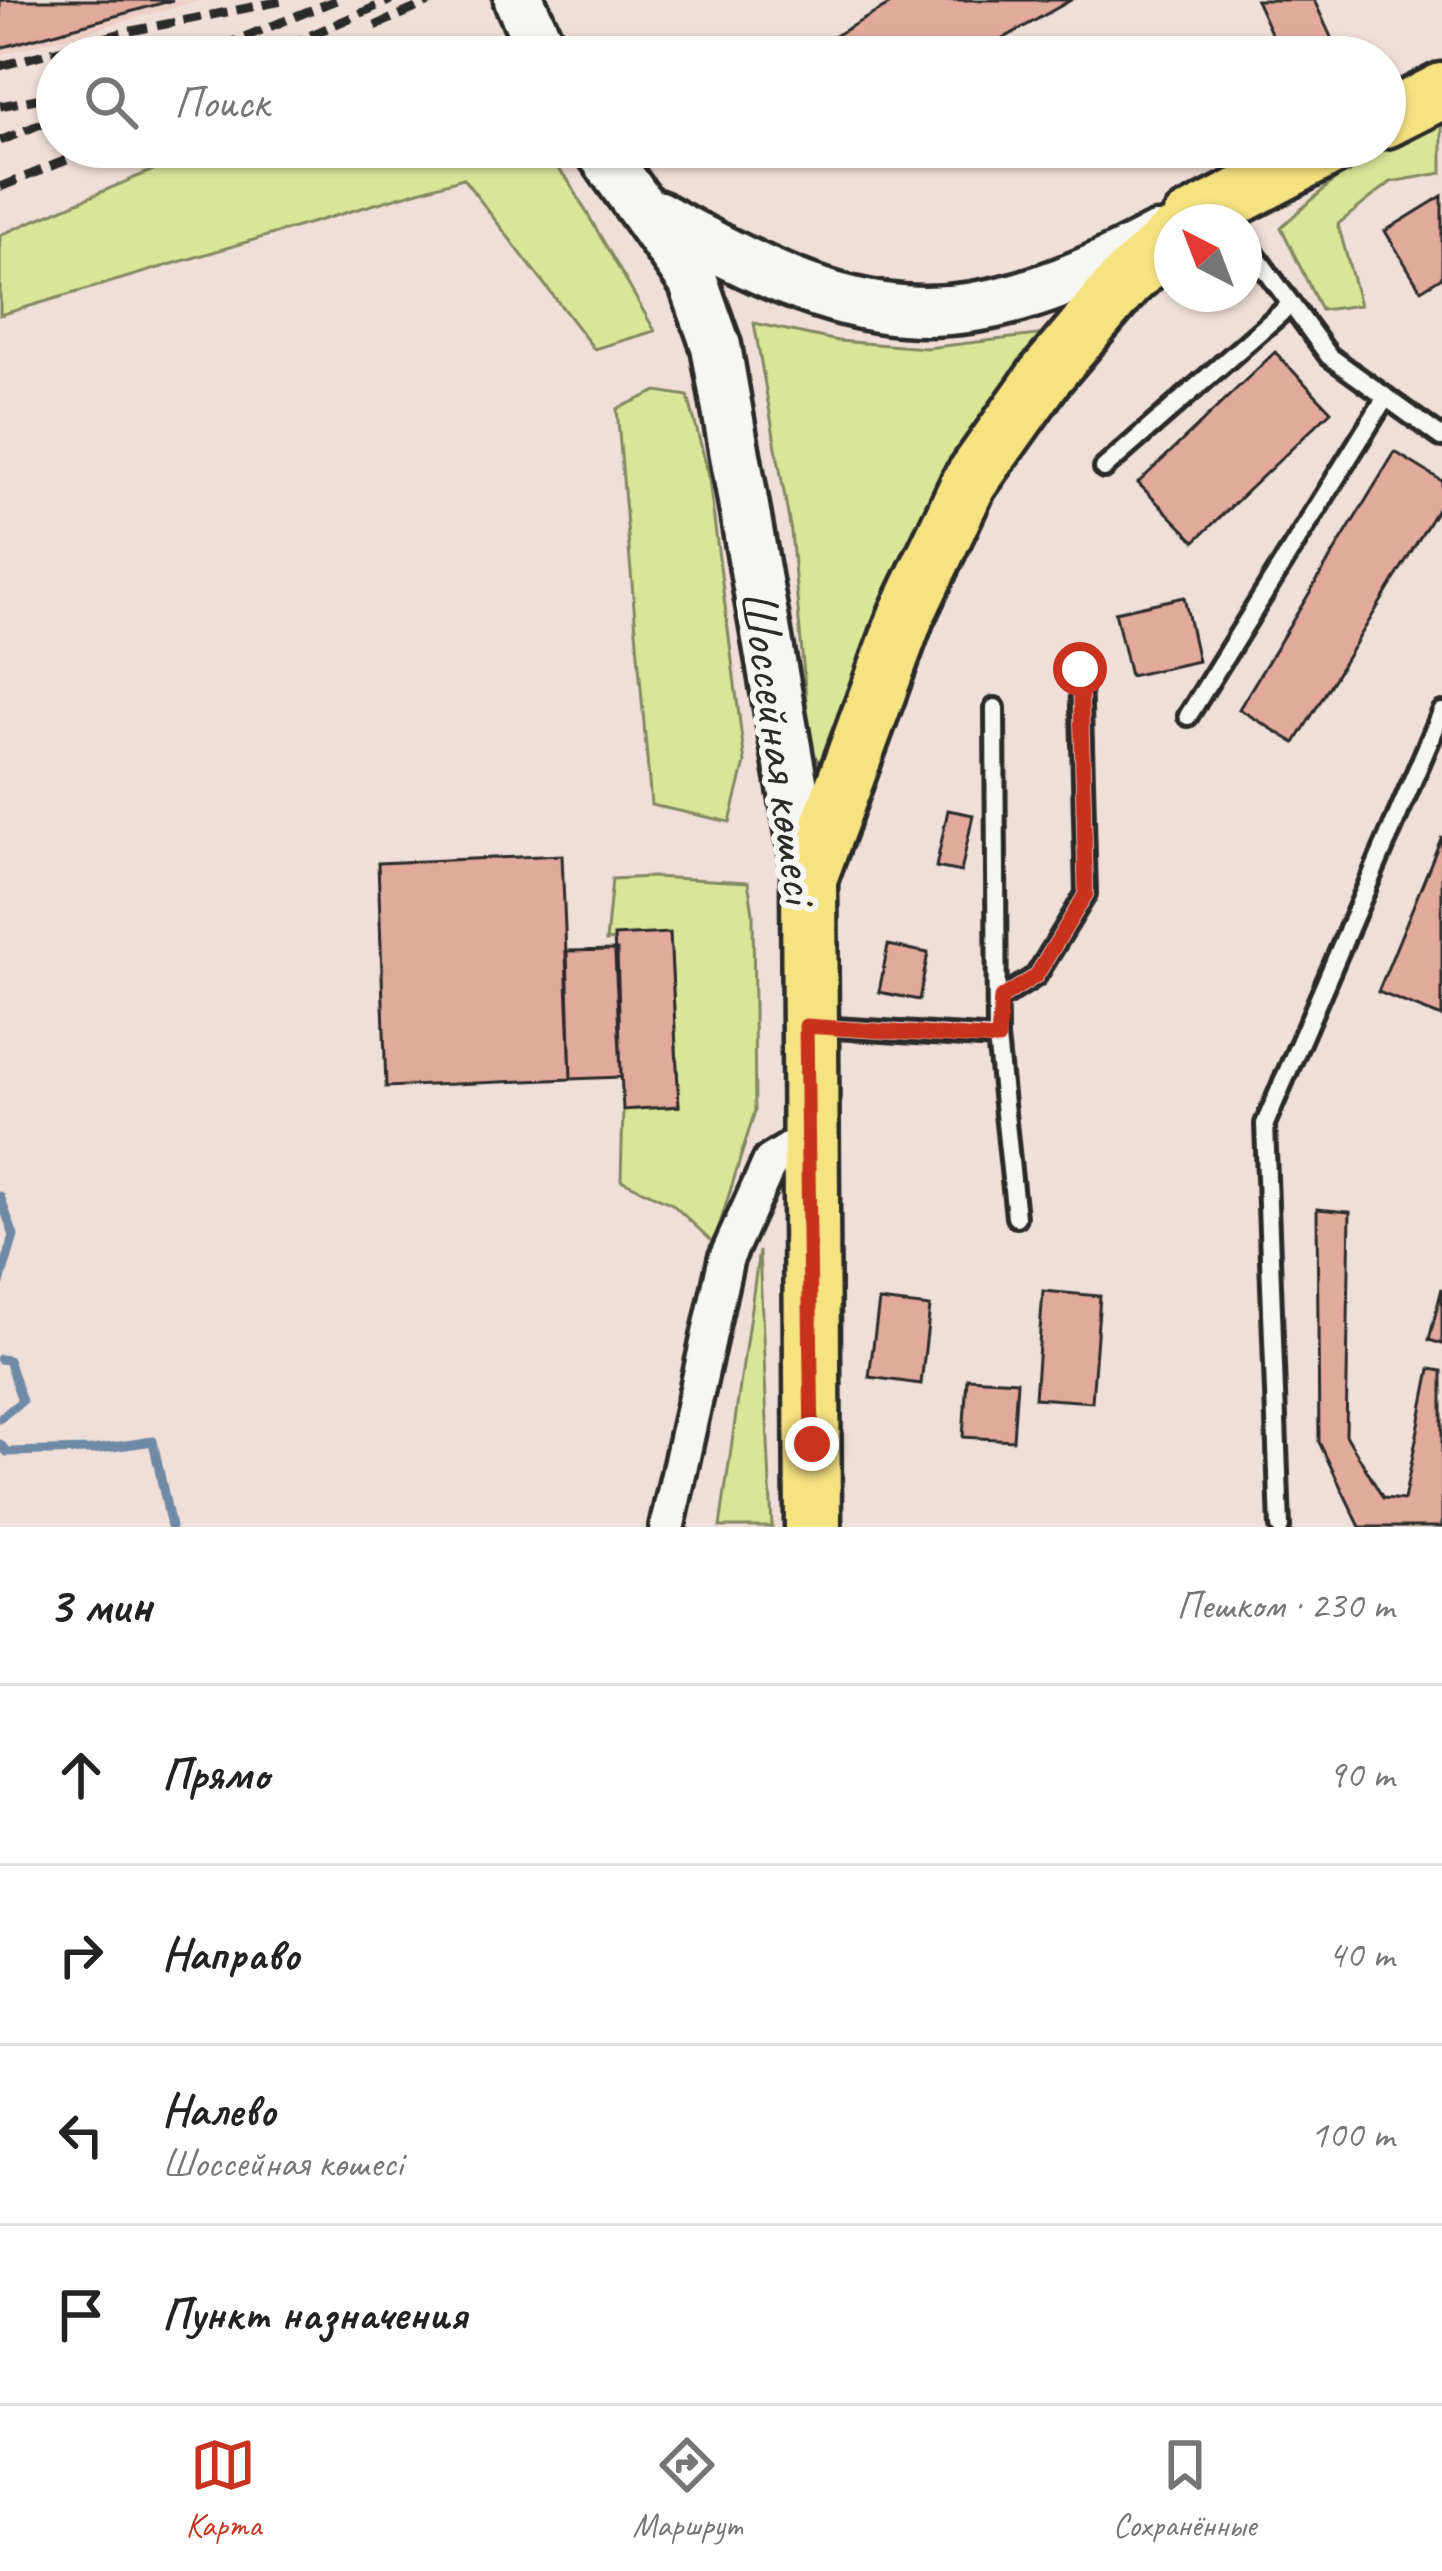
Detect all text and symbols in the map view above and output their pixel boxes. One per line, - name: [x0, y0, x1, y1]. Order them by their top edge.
- search box: [36, 36, 1406, 168]
- icon: search: [78, 69, 144, 135]
- text: Поиск: [174, 74, 269, 131]
- north arrow: [1154, 204, 1262, 312]
- street label: Шоссейная көшесі: [726, 586, 834, 912]
- route start: [1053, 642, 1107, 696]
- route end: [785, 1417, 839, 1471]
- text: 3 мин: [48, 1573, 152, 1637]
- text: Пешком · 230 m: [1176, 1581, 1394, 1630]
- icon: ahead: [48, 1742, 114, 1808]
- text: Прямо: [162, 1746, 269, 1803]
- text: 90 m: [1328, 1750, 1394, 1799]
- icon: right: [48, 1922, 114, 1988]
- text: Направо: [162, 1926, 300, 1983]
- text: 40 m: [1328, 1930, 1394, 1979]
- text: Налево: [162, 2082, 276, 2139]
- icon: left: [48, 2102, 114, 2168]
- text: 100 m: [1310, 2110, 1394, 2159]
- text: Шоссейная көшесі: [162, 2139, 403, 2188]
- icon: arrive: [48, 2282, 114, 2348]
- text: Пункт назначения: [162, 2286, 467, 2343]
- tab: Карта: [186, 2432, 261, 2546]
- tab: Маршрут: [633, 2432, 742, 2546]
- tab: Сохранённые: [1113, 2432, 1256, 2546]

